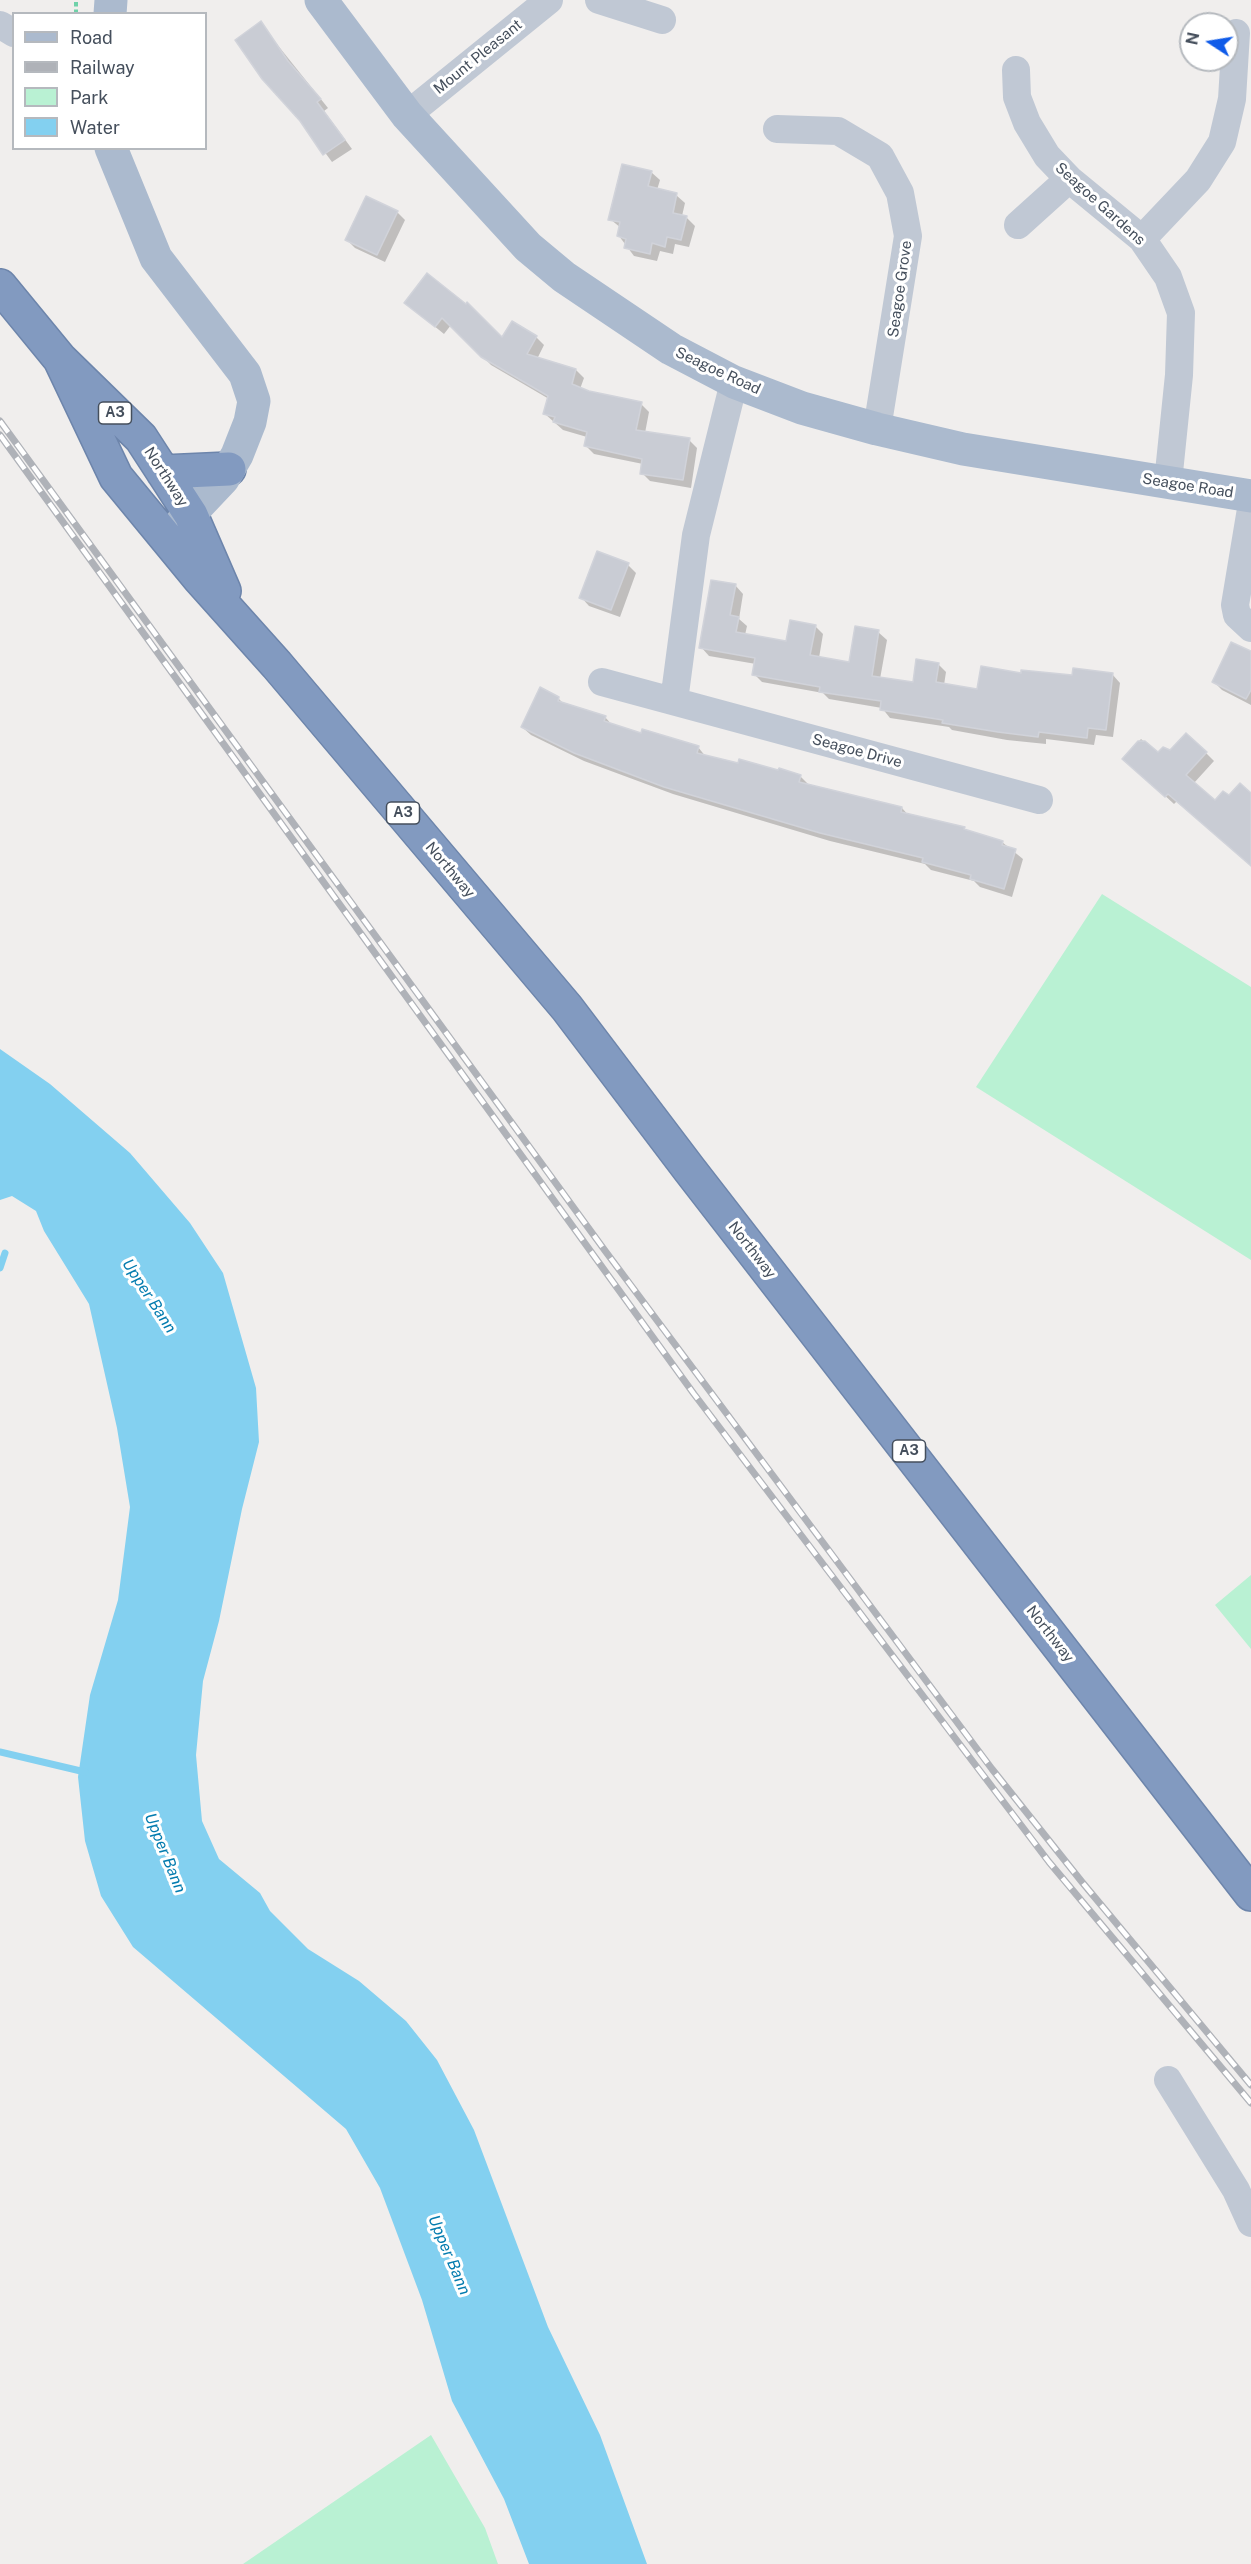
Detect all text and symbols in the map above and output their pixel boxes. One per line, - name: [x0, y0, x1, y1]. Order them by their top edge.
- legend: [12, 12, 207, 150]
- north arrow: [1179, 12, 1239, 72]
- street label: Mount Pleasant: [430, 16, 526, 98]
- text: Road: [70, 27, 113, 48]
- text: N: [1182, 30, 1203, 47]
- text: Railway: [70, 57, 135, 78]
- text: Park: [70, 87, 108, 108]
- text: Water: [70, 117, 120, 138]
- street label: Seagoe Gardens: [1051, 159, 1149, 249]
- street label: Seagoe Grove: [884, 240, 916, 338]
- street label: Seagoe Road: [673, 343, 763, 399]
- road number: A3: [98, 402, 132, 424]
- street label: Northway: [140, 444, 192, 510]
- street label: Seagoe Road: [1141, 470, 1235, 502]
- street label: Seagoe Drive: [810, 730, 904, 772]
- road number: A3: [386, 802, 420, 824]
- street label: Northway: [422, 838, 478, 902]
- street label: Northway: [724, 1218, 780, 1282]
- water label: Upper Bann: [118, 1255, 180, 1337]
- road number: A3: [892, 1440, 926, 1462]
- street label: Northway: [1022, 1602, 1078, 1666]
- water label: Upper Bann: [140, 1810, 190, 1896]
- water label: Upper Bann: [424, 2212, 474, 2298]

